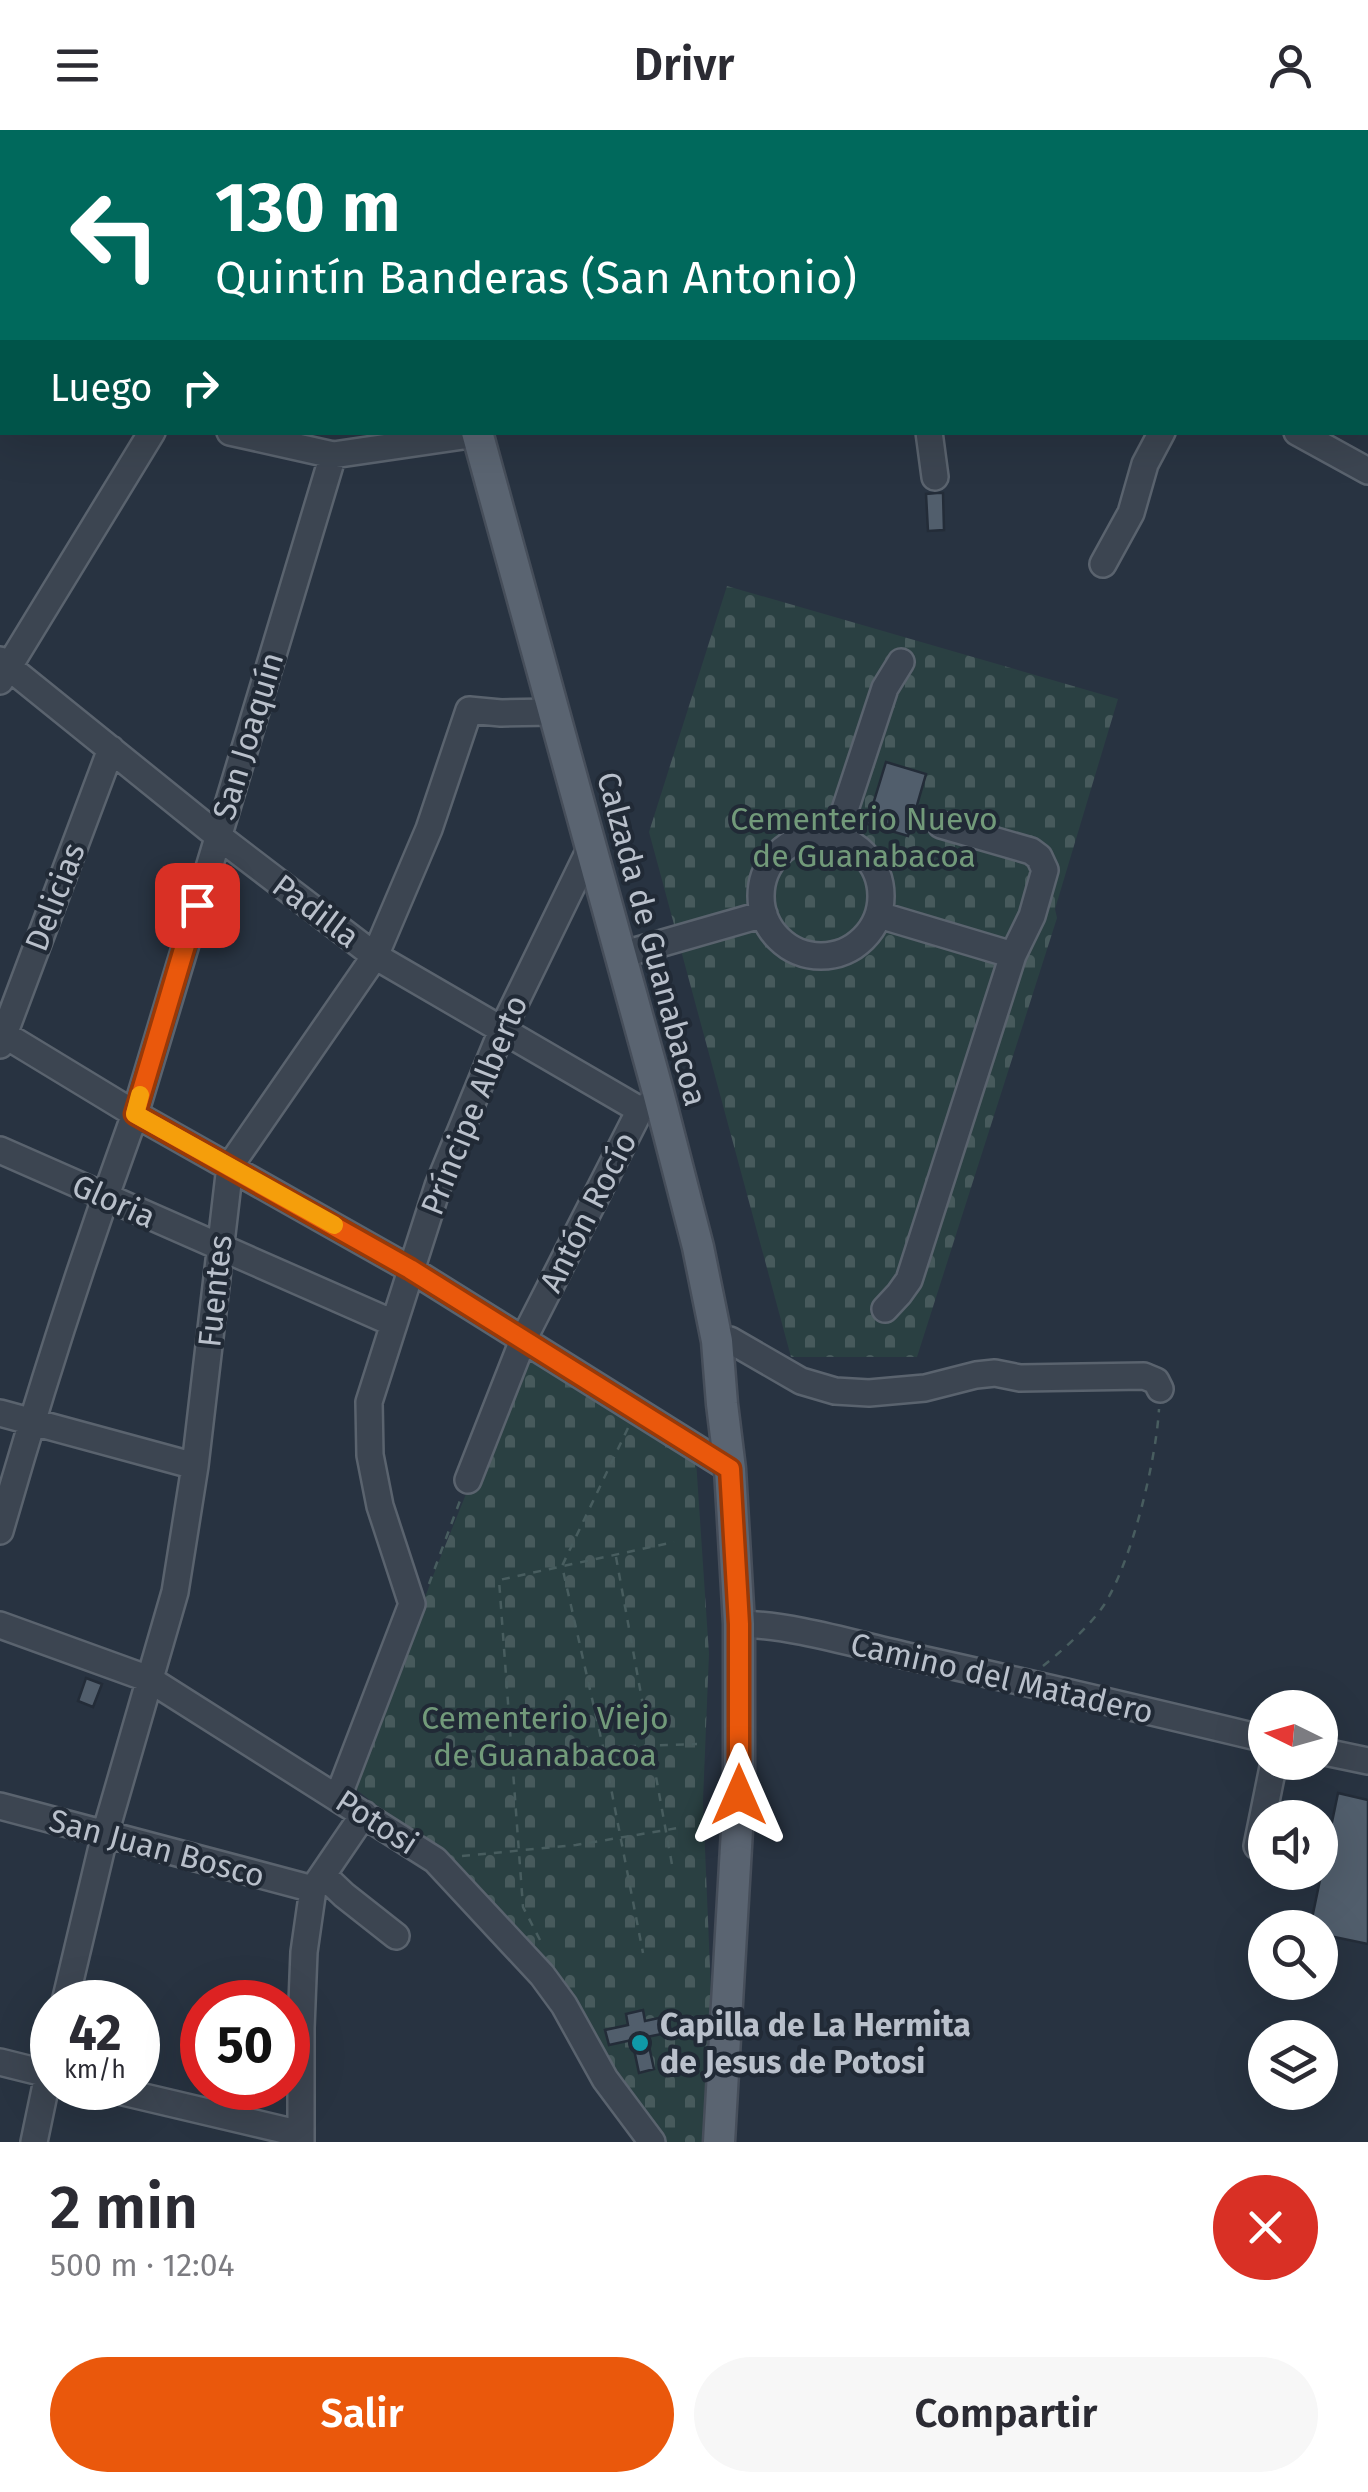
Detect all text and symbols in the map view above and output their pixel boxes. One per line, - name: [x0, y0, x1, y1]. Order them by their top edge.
- icon: menu: [50, 38, 105, 93]
- text: Drivr: [634, 38, 734, 92]
- icon: person: [1263, 38, 1318, 93]
- text: 130 m: [215, 166, 401, 250]
- icon: left: [50, 170, 180, 300]
- text: Quintín Banderas (San Antonio): [215, 251, 857, 305]
- icon: right: [173, 360, 228, 415]
- text: Luego: [50, 365, 153, 411]
- street label: San Joaquín: [205, 648, 291, 824]
- street label: Calzada de Guanabacoa: [589, 768, 715, 1110]
- park label: Cementerio Nuevo de Guanabacoa: [730, 800, 998, 875]
- street label: Delicias: [17, 838, 93, 956]
- pin: [155, 863, 240, 948]
- street label: Padilla: [265, 866, 367, 956]
- icon: arrive: [170, 878, 225, 933]
- street label: Príncipe Alberto: [413, 990, 535, 1220]
- street label: Antón Rocío: [531, 1126, 645, 1298]
- street label: Gloria: [67, 1166, 161, 1236]
- street label: Fuentes: [190, 1233, 240, 1349]
- street label: Camino del Matadero: [847, 1625, 1157, 1731]
- north arrow: [1248, 1690, 1338, 1780]
- map controls: [1248, 1690, 1338, 2110]
- park label: Cementerio Viejo de Guanabacoa: [421, 1699, 669, 1774]
- position arrow: [687, 1743, 791, 1847]
- street label: Potosi: [329, 1782, 425, 1862]
- button: sound: [1248, 1800, 1338, 1890]
- street label: San Juan Bosco: [45, 1801, 269, 1895]
- button: search: [1248, 1910, 1338, 2000]
- speed limit sign: 50: [180, 1980, 310, 2110]
- text: 42: [68, 2003, 122, 2063]
- place label: Capilla de La Hermita de Jesus de Potosi: [660, 2006, 971, 2081]
- button: layers: [1248, 2020, 1338, 2110]
- marker: Capilla de La Hermita de Jesus de Potosi: [629, 2032, 651, 2054]
- text: km/h: [64, 2055, 126, 2085]
- text: 2 min: [50, 2172, 198, 2244]
- button: close: [1213, 2175, 1318, 2280]
- text: 500 m · 12:04: [50, 2246, 235, 2284]
- button: Salir: [50, 2357, 674, 2472]
- button: Compartir: [694, 2357, 1318, 2472]

